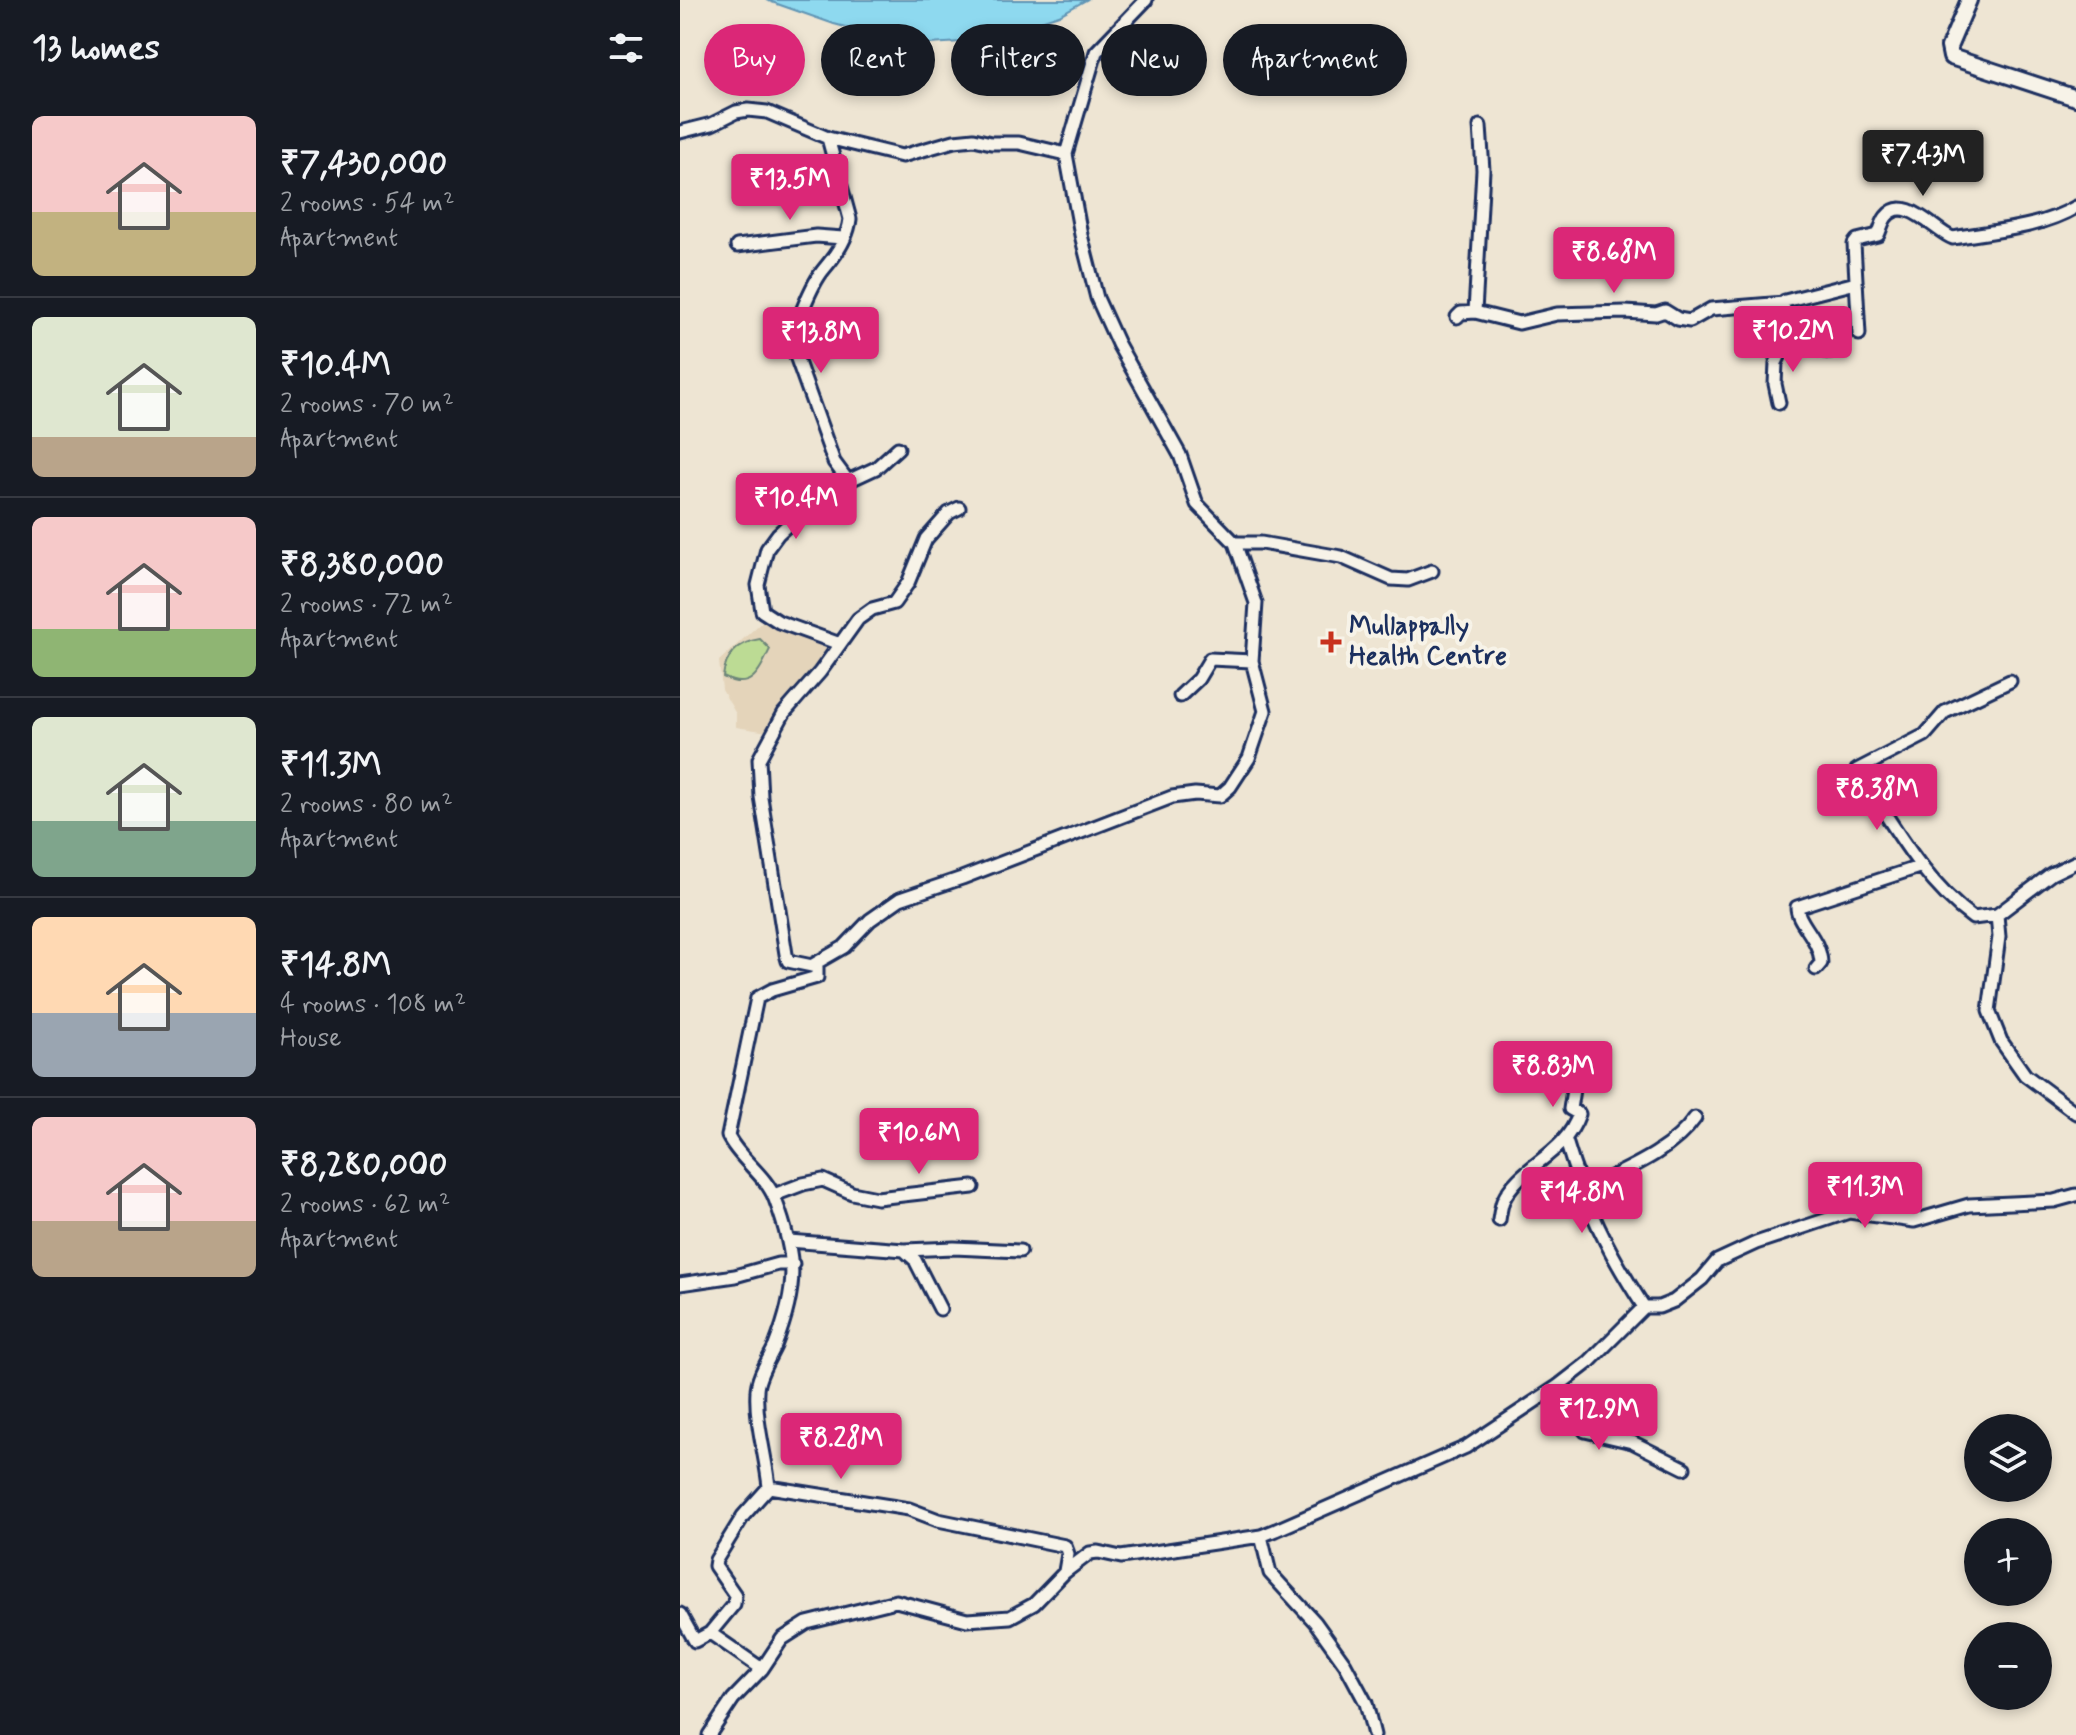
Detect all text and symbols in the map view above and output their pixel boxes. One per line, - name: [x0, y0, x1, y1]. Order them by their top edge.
- chip: Buy: [704, 24, 805, 96]
- chip: Rent: [821, 24, 935, 96]
- chip: Filters: [951, 24, 1085, 96]
- chip: New: [1101, 24, 1207, 96]
- chip: Apartment: [1223, 24, 1407, 96]
- text: 13 homes: [32, 26, 160, 71]
- icon: filters: [604, 26, 648, 70]
- pin: ₹7.43M: [1858, 130, 1988, 198]
- text: ₹7.43M: [1881, 139, 1966, 173]
- text: ₹7,430,000: [280, 142, 447, 187]
- icon: home: [96, 148, 192, 244]
- pin: ₹13.5M: [725, 154, 855, 222]
- text: ₹13.5M: [749, 163, 831, 197]
- text: 2 rooms · 54 m²: [280, 187, 455, 221]
- text: Apartment: [280, 221, 398, 255]
- pin: ₹8.68M: [1549, 227, 1679, 295]
- text: ₹8.68M: [1571, 236, 1657, 270]
- pin: ₹10.2M: [1728, 306, 1858, 374]
- pin: ₹13.8M: [756, 307, 886, 375]
- text: ₹10.2M: [1752, 315, 1834, 349]
- text: ₹13.8M: [781, 316, 861, 350]
- text: ₹10.4M: [280, 343, 391, 388]
- icon: home: [96, 349, 192, 445]
- text: 2 rooms · 70 m²: [280, 388, 454, 422]
- text: Apartment: [280, 422, 398, 456]
- pin: ₹10.4M: [731, 473, 861, 541]
- text: ₹10.4M: [754, 482, 838, 516]
- text: ₹8,380,000: [280, 543, 444, 588]
- icon: home: [96, 549, 192, 645]
- text: 2 rooms · 72 m²: [280, 588, 453, 622]
- place label: Mullappally Health Centre: [1349, 610, 1507, 674]
- text: Apartment: [280, 622, 398, 656]
- marker: Mullappally Health Centre: [1320, 631, 1342, 653]
- text: ₹11.3M: [280, 743, 382, 788]
- icon: home: [96, 749, 192, 845]
- pin: ₹8.38M: [1812, 764, 1942, 832]
- text: ₹8.38M: [1835, 773, 1919, 807]
- text: 2 rooms · 80 m²: [280, 788, 453, 822]
- text: Apartment: [280, 822, 398, 856]
- text: ₹14.8M: [280, 943, 391, 988]
- icon: home: [96, 949, 192, 1045]
- text: 4 rooms · 108 m²: [280, 988, 466, 1022]
- text: House: [280, 1022, 341, 1056]
- pin: ₹8.83M: [1488, 1041, 1618, 1109]
- text: ₹8.83M: [1511, 1050, 1595, 1084]
- pin: ₹10.6M: [854, 1108, 984, 1176]
- text: ₹10.6M: [878, 1117, 960, 1151]
- text: ₹8,280,000: [280, 1143, 448, 1188]
- icon: home: [96, 1149, 192, 1245]
- pin: ₹11.3M: [1800, 1162, 1930, 1230]
- pin: ₹14.8M: [1517, 1167, 1647, 1235]
- text: ₹11.3M: [1826, 1171, 1904, 1205]
- text: ₹14.8M: [1539, 1176, 1625, 1210]
- text: 2 rooms · 62 m²: [280, 1188, 450, 1222]
- text: Apartment: [280, 1222, 398, 1256]
- pin: ₹12.9M: [1534, 1384, 1664, 1452]
- text: ₹12.9M: [1558, 1393, 1640, 1427]
- pin: ₹8.28M: [776, 1413, 906, 1481]
- map controls: [1964, 1414, 2052, 1710]
- button: layers: [1964, 1414, 2052, 1502]
- text: ₹8.28M: [799, 1422, 883, 1456]
- button: +: [1964, 1518, 2052, 1606]
- button: −: [1964, 1622, 2052, 1710]

